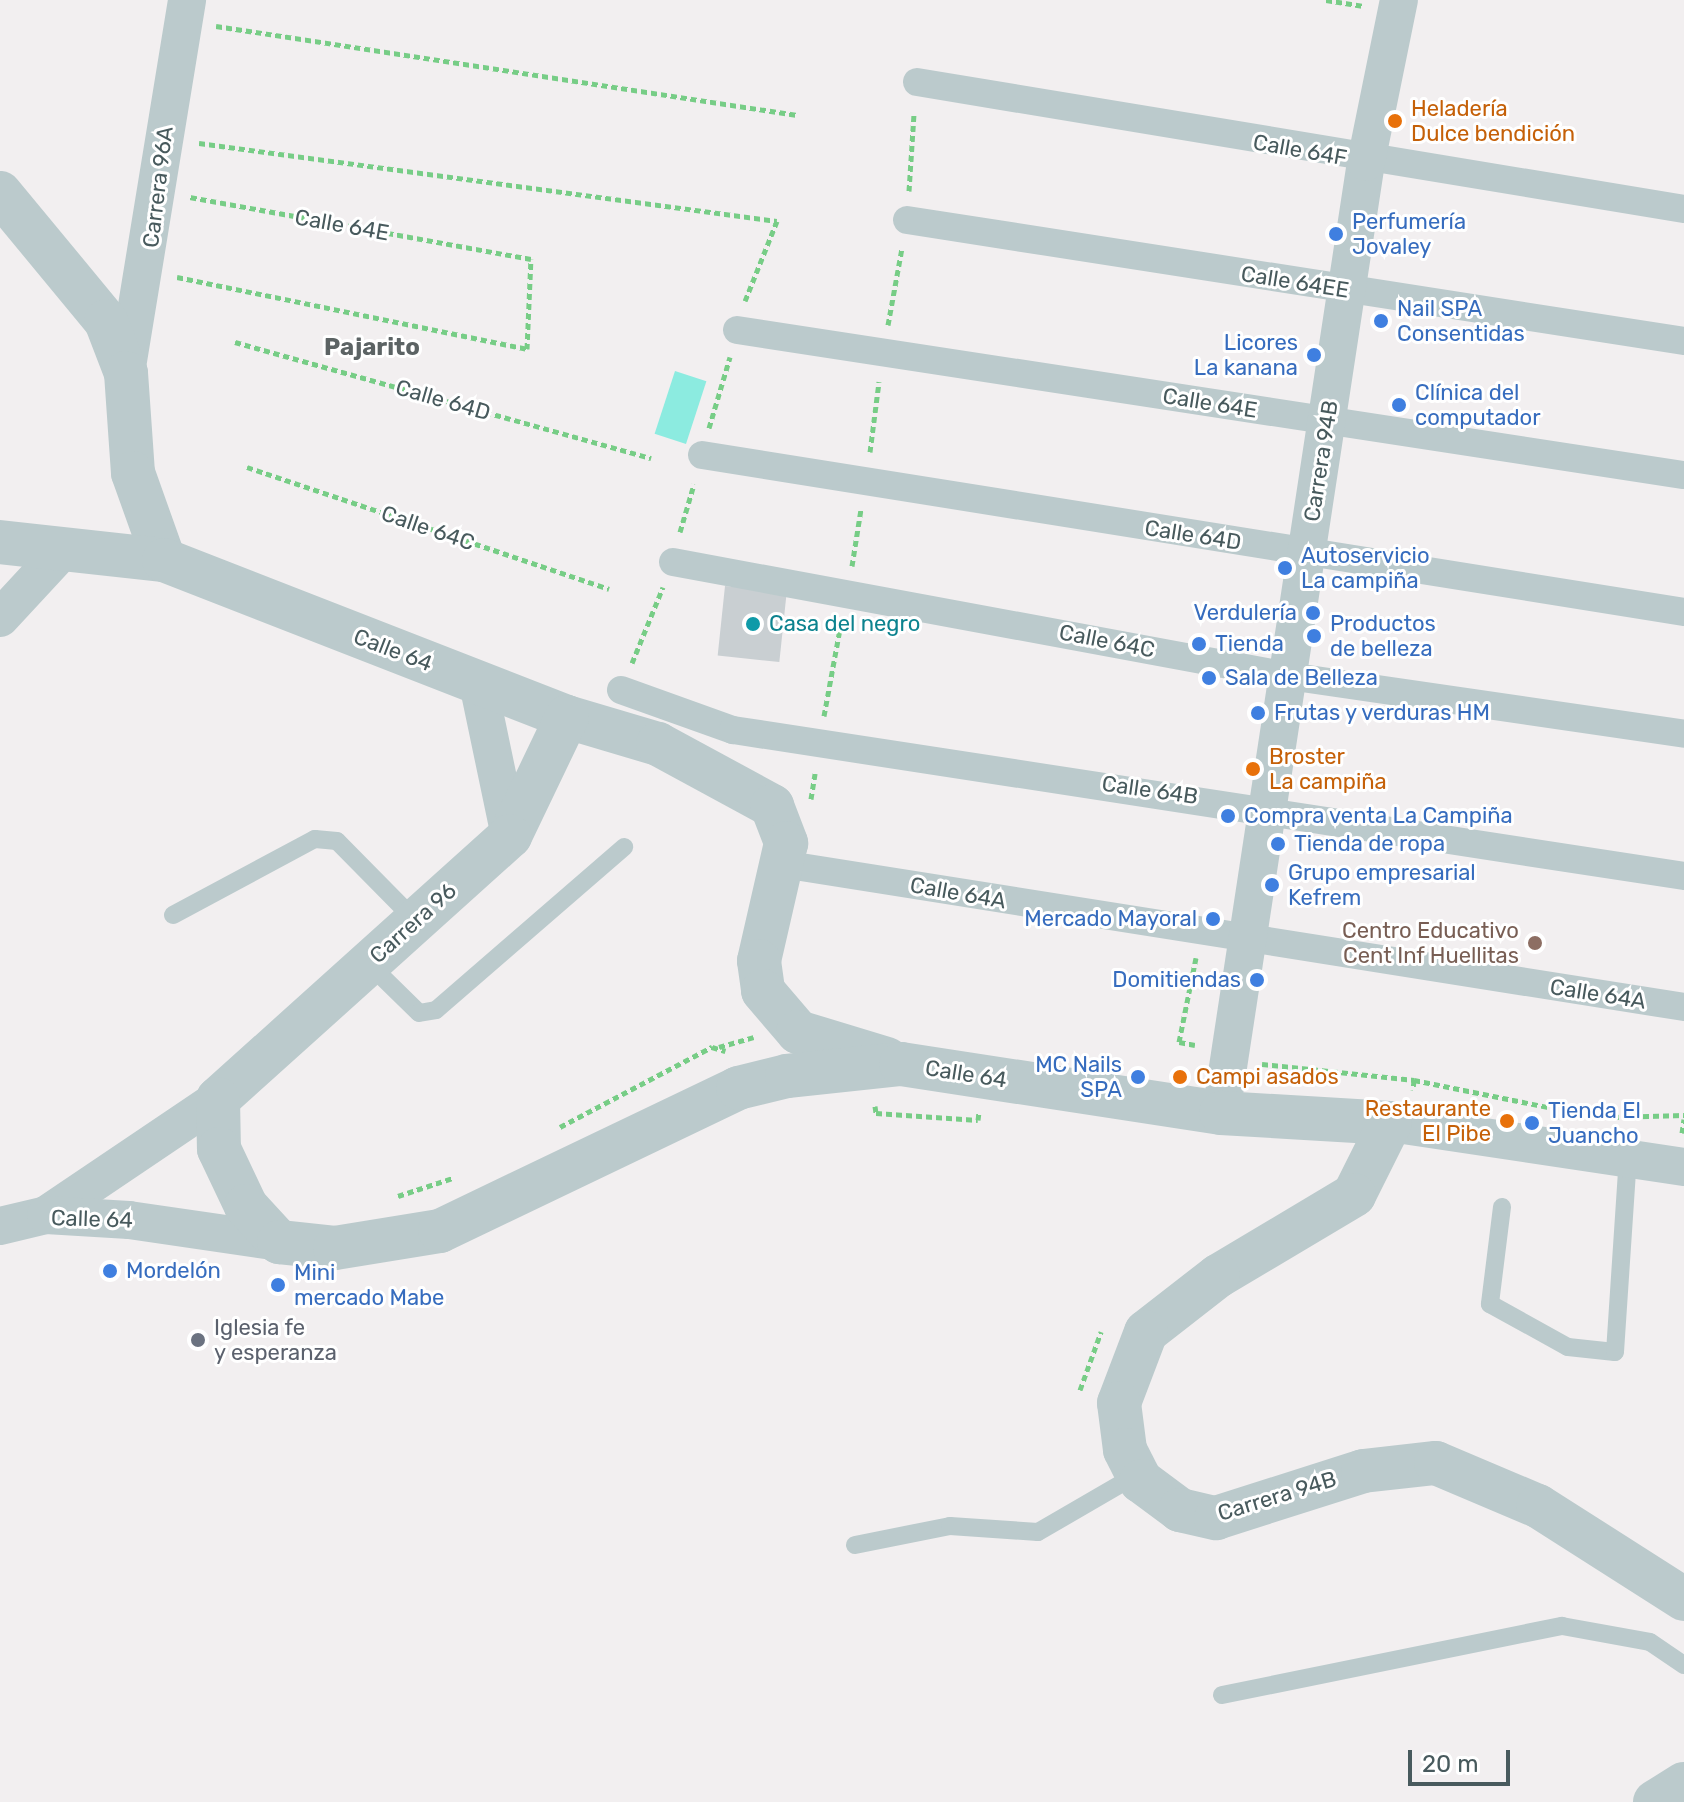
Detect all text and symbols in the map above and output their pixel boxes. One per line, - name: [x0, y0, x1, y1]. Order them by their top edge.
- place label: Heladería Dulce bendición: [1411, 95, 1575, 146]
- marker: Heladería Dulce bendición: [1386, 112, 1404, 130]
- street label: Carrera 96A: [137, 125, 179, 249]
- street label: Calle 64F: [1251, 129, 1349, 171]
- street label: Calle 64E: [293, 204, 391, 246]
- place label: Perfumería Jovaley: [1352, 208, 1466, 260]
- marker: Perfumería Jovaley: [1327, 225, 1345, 243]
- street label: Calle 64EE: [1239, 260, 1351, 304]
- place label: Nail SPA Consentidas: [1397, 295, 1525, 346]
- marker: Nail SPA Consentidas: [1372, 312, 1390, 330]
- place label: Licores La kanana: [1194, 329, 1298, 380]
- district label: Pajarito: [324, 334, 420, 362]
- marker: Licores La kanana: [1305, 346, 1323, 364]
- street label: Calle 64D: [393, 374, 493, 426]
- place label: Clínica del computador: [1415, 379, 1541, 430]
- street label: Calle 64E: [1161, 382, 1259, 424]
- marker: Clínica del computador: [1390, 396, 1408, 414]
- street label: Carrera 94B: [1298, 398, 1344, 524]
- street label: Calle 64C: [378, 500, 478, 556]
- street label: Calle 64D: [1143, 514, 1243, 556]
- place label: Autoservicio La campiña: [1301, 542, 1430, 594]
- marker: Autoservicio La campiña: [1276, 559, 1294, 577]
- place label: Verdulería: [1193, 600, 1297, 626]
- marker: Verdulería: [1304, 604, 1322, 622]
- place label: Productos de belleza: [1330, 610, 1436, 662]
- place label: Casa del negro: [769, 611, 920, 637]
- marker: Casa del negro: [744, 615, 762, 633]
- street label: Calle 64C: [1057, 619, 1157, 663]
- street label: Calle 64: [350, 623, 436, 677]
- marker: Productos de belleza: [1305, 627, 1323, 645]
- place label: Tienda: [1215, 631, 1284, 657]
- marker: Tienda: [1190, 635, 1208, 653]
- place label: Sala de Belleza: [1225, 665, 1378, 691]
- marker: Sala de Belleza: [1200, 669, 1218, 687]
- place label: Frutas y verduras HM: [1274, 700, 1492, 726]
- marker: Frutas y verduras HM: [1249, 704, 1267, 722]
- place label: Broster La campiña: [1269, 743, 1387, 794]
- marker: Broster La campiña: [1244, 760, 1262, 778]
- street label: Calle 64B: [1100, 770, 1200, 810]
- place label: Compra venta La Campiña: [1244, 803, 1513, 829]
- marker: Compra venta La Campiña: [1219, 807, 1237, 825]
- place label: Tienda de ropa: [1294, 831, 1445, 857]
- marker: Tienda de ropa: [1269, 835, 1287, 853]
- place label: Grupo empresarial Kefrem: [1288, 859, 1476, 910]
- street label: Calle 64A: [908, 872, 1008, 914]
- marker: Grupo empresarial Kefrem: [1263, 876, 1281, 894]
- street label: Carrera 96: [364, 877, 462, 969]
- place label: Mercado Mayoral: [1024, 906, 1197, 932]
- marker: Mercado Mayoral: [1204, 910, 1222, 928]
- place label: Centro Educativo Cent Inf Huellitas: [1342, 917, 1519, 968]
- marker: Centro Educativo Cent Inf Huellitas: [1526, 934, 1544, 952]
- place label: Domitiendas: [1112, 967, 1241, 993]
- marker: Domitiendas: [1248, 971, 1266, 989]
- street label: Calle 64A: [1548, 973, 1648, 1015]
- place label: MC Nails SPA: [1035, 1051, 1122, 1102]
- street label: Calle 64: [923, 1055, 1009, 1093]
- place label: Campi asados: [1196, 1064, 1339, 1090]
- marker: MC Nails SPA: [1129, 1068, 1147, 1086]
- marker: Campi asados: [1171, 1068, 1189, 1086]
- place label: Restaurante El Pibe: [1365, 1095, 1491, 1146]
- place label: Tienda El Juancho: [1548, 1097, 1641, 1148]
- marker: Restaurante El Pibe: [1498, 1112, 1516, 1130]
- marker: Tienda El Juancho: [1523, 1114, 1541, 1132]
- street label: Calle 64: [51, 1204, 133, 1234]
- place label: Mordelón: [126, 1258, 221, 1284]
- place label: Mini mercado Mabe: [294, 1259, 444, 1310]
- marker: Mordelón: [101, 1262, 119, 1280]
- marker: Mini mercado Mabe: [269, 1276, 287, 1294]
- place label: Iglesia fe y esperanza: [214, 1314, 338, 1366]
- marker: Iglesia fe y esperanza: [189, 1331, 207, 1349]
- street label: Carrera 94B: [1215, 1465, 1339, 1527]
- scale bar: [1412, 1734, 1514, 1784]
- text: 20 m: [1422, 1750, 1479, 1778]

